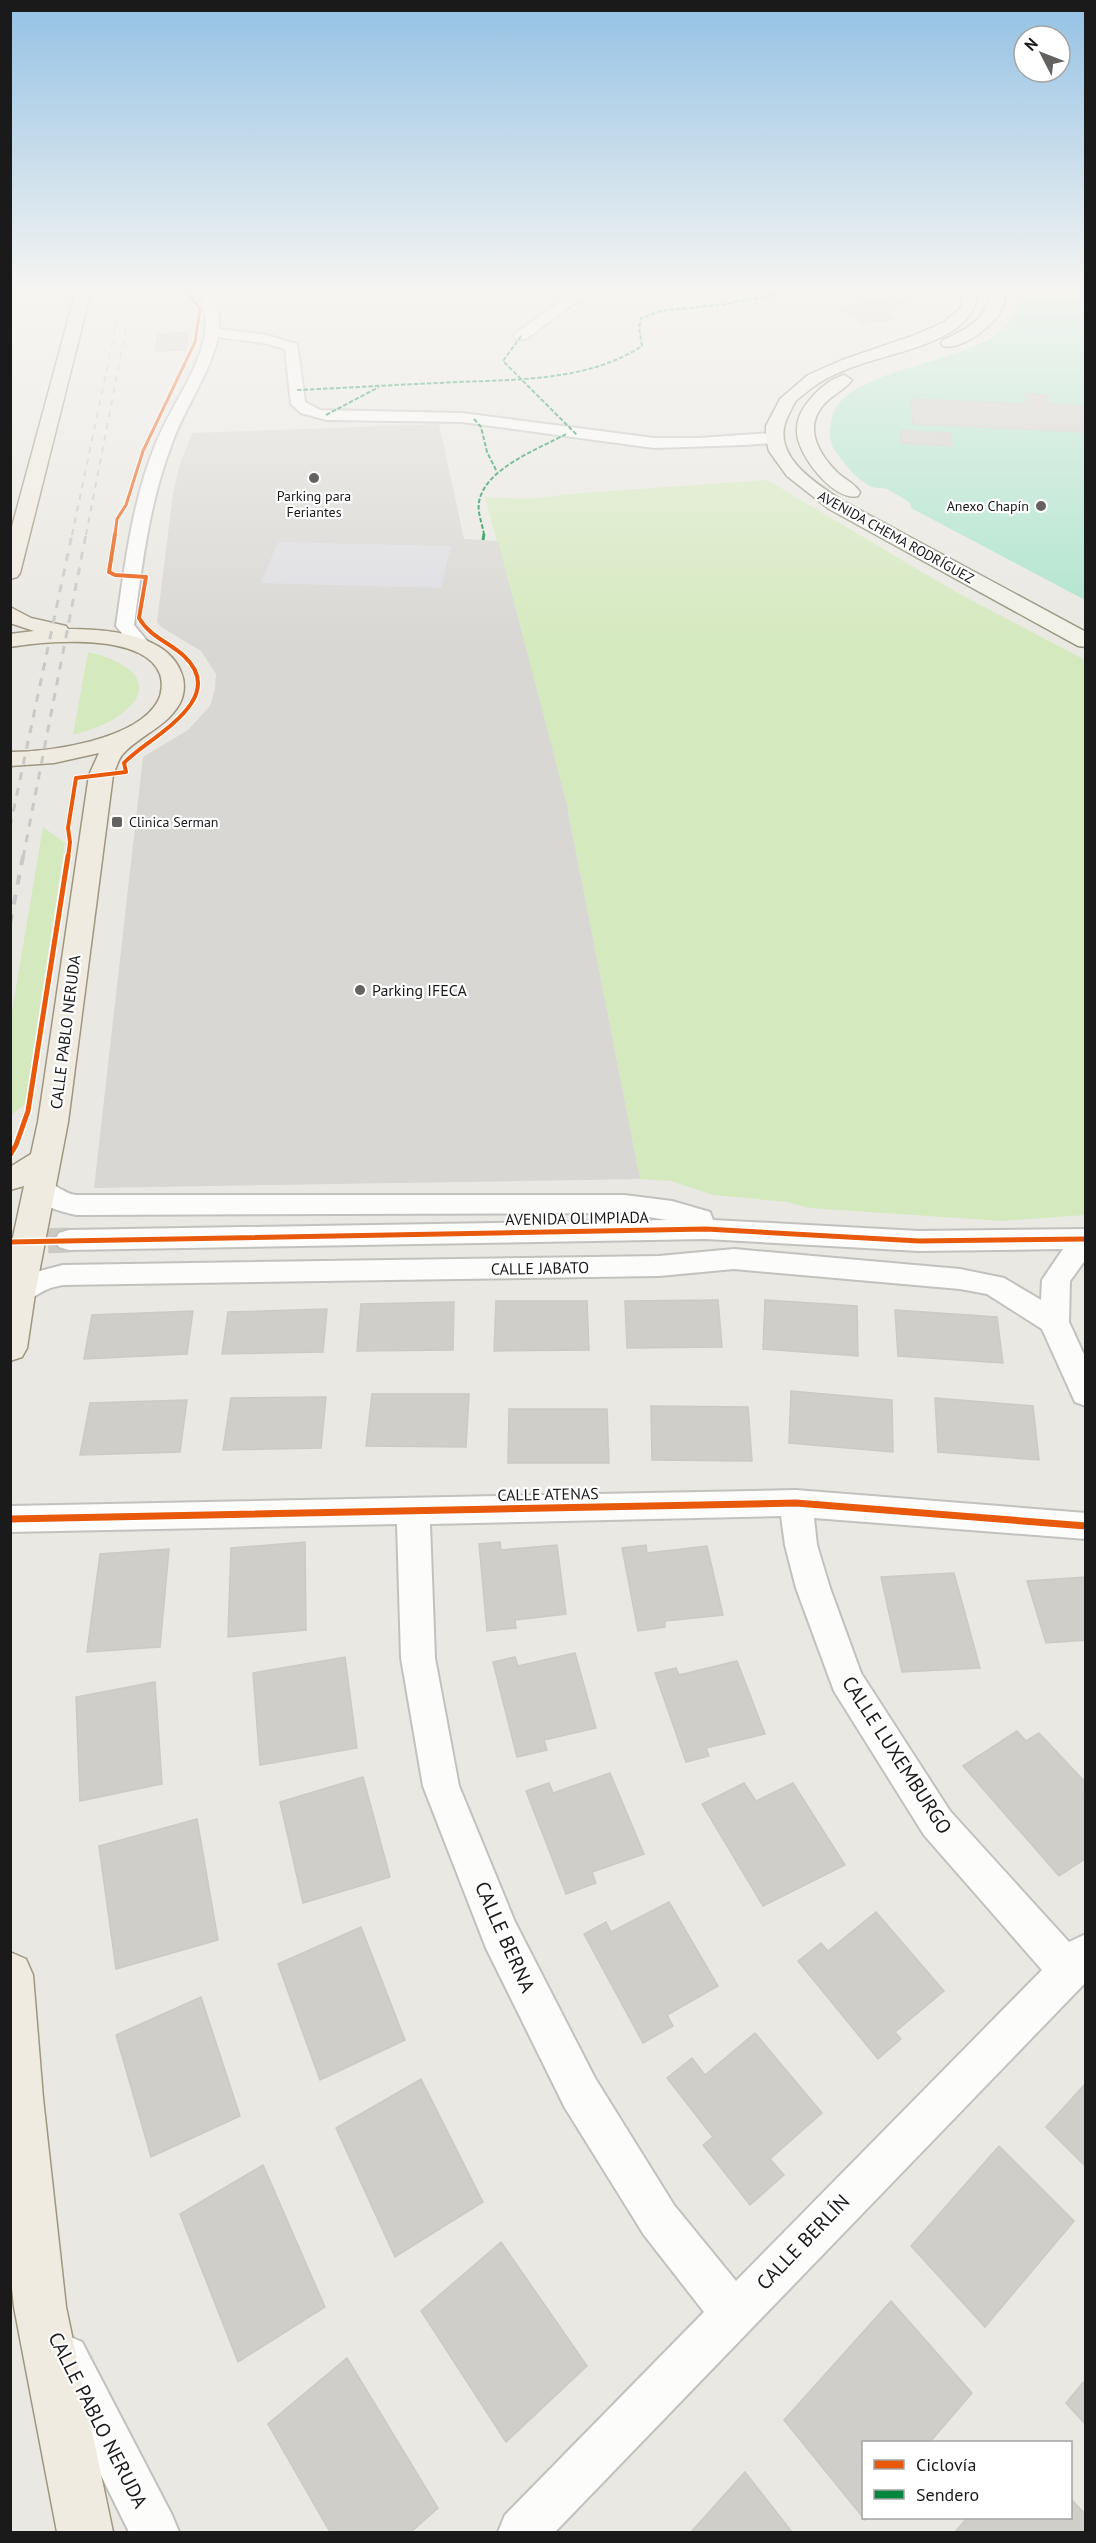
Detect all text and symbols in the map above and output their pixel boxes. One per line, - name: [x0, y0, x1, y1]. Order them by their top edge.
- north arrow: [1012, 24, 1072, 84]
- text: N: [1020, 33, 1042, 55]
- marker: Parking para Feriantes: [307, 471, 321, 485]
- place label: Parking para Feriantes: [277, 487, 351, 521]
- street label: AVENIDA CHEMA RODRÍGUEZ: [815, 487, 978, 588]
- place label: Anexo Chapín: [947, 497, 1029, 515]
- marker: Anexo Chapín: [1034, 499, 1048, 513]
- place label: Clinica Serman: [129, 813, 219, 831]
- marker: Clinica Serman: [110, 815, 124, 829]
- street label: CALLE PABLO NERUDA: [46, 953, 84, 1110]
- place label: Parking IFECA: [372, 980, 468, 1000]
- marker: Parking IFECA: [353, 983, 367, 997]
- street label: AVENIDA OLIMPIADA: [505, 1207, 650, 1229]
- street label: CALLE JABATO: [491, 1257, 589, 1279]
- street label: CALLE ATENAS: [497, 1483, 599, 1505]
- street label: CALLE LUXEMBURGO: [836, 1671, 958, 1839]
- street label: CALLE BERNA: [469, 1877, 541, 1997]
- street label: CALLE BERLÍN: [751, 2189, 855, 2295]
- street label: CALLE PABLO NERUDA: [42, 2328, 154, 2513]
- legend: [862, 2441, 1072, 2519]
- text: Ciclovía: [916, 2453, 976, 2476]
- text: Sendero: [916, 2483, 979, 2506]

